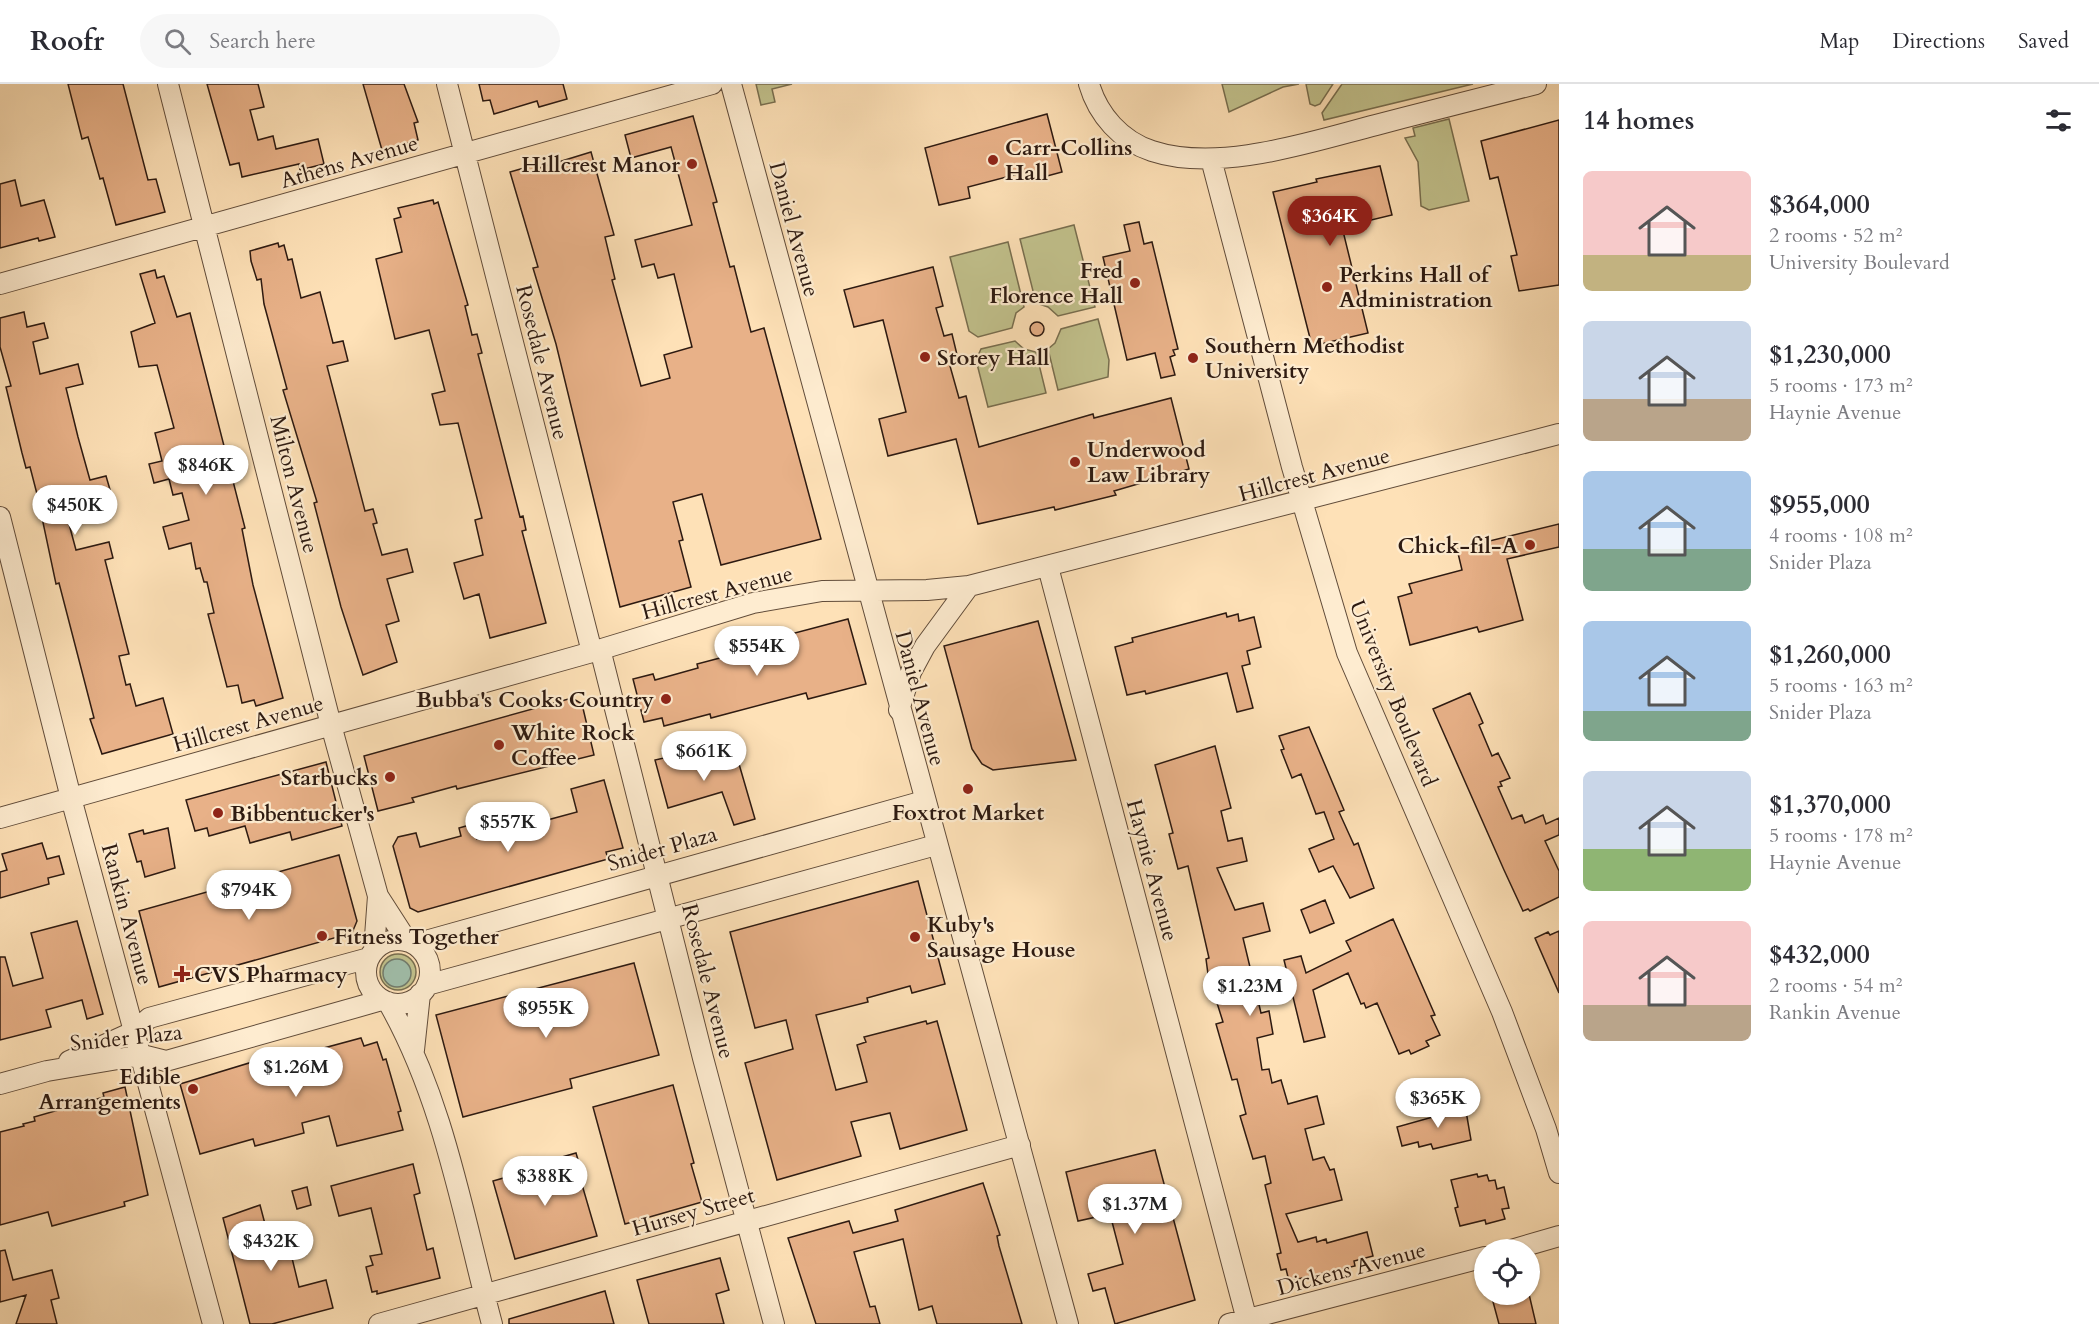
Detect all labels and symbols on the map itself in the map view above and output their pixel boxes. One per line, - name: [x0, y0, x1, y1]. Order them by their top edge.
- street label: Athens Avenue: [277, 128, 422, 196]
- place label: Carr-Collins Hall: [1005, 133, 1133, 188]
- place label: Hillcrest Manor: [521, 150, 680, 180]
- marker: Carr-Collins Hall: [986, 153, 1000, 167]
- marker: Hillcrest Manor: [685, 157, 699, 171]
- street label: Daniel Avenue: [762, 158, 827, 300]
- pin: $364K: [1288, 196, 1372, 247]
- place label: Fred Florence Hall: [989, 256, 1124, 311]
- place label: Perkins Hall of Administration: [1339, 260, 1493, 315]
- marker: Fred Florence Hall: [1128, 276, 1142, 290]
- marker: Perkins Hall of Administration: [1320, 280, 1334, 294]
- street label: Rosedale Avenue: [508, 282, 576, 443]
- place label: Southern Methodist University: [1205, 331, 1404, 386]
- place label: Storey Hall: [937, 343, 1050, 373]
- marker: Storey Hall: [918, 350, 932, 364]
- marker: Southern Methodist University: [1186, 351, 1200, 365]
- street label: Milton Avenue: [262, 412, 326, 556]
- place label: Underwood Law Library: [1087, 435, 1211, 490]
- street label: Hillcrest Avenue: [1235, 440, 1393, 510]
- pin: $846K: [164, 445, 248, 496]
- marker: Underwood Law Library: [1068, 455, 1082, 469]
- pin: $450K: [33, 485, 117, 536]
- place label: Chick-fil-A: [1397, 531, 1518, 561]
- marker: Chick-fil-A: [1523, 538, 1537, 552]
- street label: Hillcrest Avenue: [638, 558, 796, 628]
- street label: University Boulevard: [1342, 596, 1444, 791]
- pin: $554K: [715, 626, 799, 677]
- street label: Daniel Avenue: [888, 627, 953, 769]
- place label: Bubba's Cooks Country: [416, 685, 654, 715]
- street label: Hillcrest Avenue: [169, 688, 327, 760]
- marker: Bubba's Cooks Country: [659, 692, 673, 706]
- place label: White Rock Coffee: [510, 718, 635, 773]
- pin: $661K: [662, 731, 746, 782]
- marker: White Rock Coffee: [492, 738, 506, 752]
- place label: Starbucks: [281, 763, 378, 793]
- marker: Starbucks: [383, 770, 397, 784]
- marker: Foxtrot Market: [961, 782, 975, 796]
- street label: Haynie Avenue: [1119, 796, 1185, 944]
- place label: Foxtrot Market: [892, 798, 1044, 828]
- place label: Bibbentucker's: [230, 799, 375, 829]
- pin: $557K: [466, 802, 550, 853]
- marker: Bibbentucker's: [211, 806, 225, 820]
- street label: Snider Plaza: [604, 819, 721, 879]
- street label: Rankin Avenue: [94, 840, 160, 988]
- pin: $794K: [207, 870, 291, 921]
- street label: Rosedale Avenue: [674, 901, 742, 1062]
- place label: Kuby's Sausage House: [927, 910, 1076, 965]
- place label: Fitness Together: [334, 922, 499, 952]
- marker: Fitness Together: [315, 929, 329, 943]
- marker: Kuby's Sausage House: [908, 930, 922, 944]
- place label: CVS Pharmacy: [194, 960, 348, 990]
- pin: $1.23M: [1201, 966, 1299, 1017]
- marker: CVS Pharmacy: [175, 967, 189, 981]
- pin: $955K: [504, 988, 588, 1039]
- street label: Snider Plaza: [68, 1017, 184, 1059]
- pin: $1.26M: [247, 1047, 345, 1098]
- place label: Edible Arrangements: [38, 1062, 181, 1117]
- pin: $365K: [1396, 1078, 1480, 1129]
- marker: Edible Arrangements: [186, 1082, 200, 1096]
- pin: $388K: [503, 1156, 587, 1207]
- street label: Hursey Street: [628, 1180, 758, 1244]
- pin: $1.37M: [1086, 1184, 1184, 1235]
- pin: $432K: [229, 1221, 313, 1272]
- street label: Dickens Avenue: [1273, 1235, 1429, 1303]

